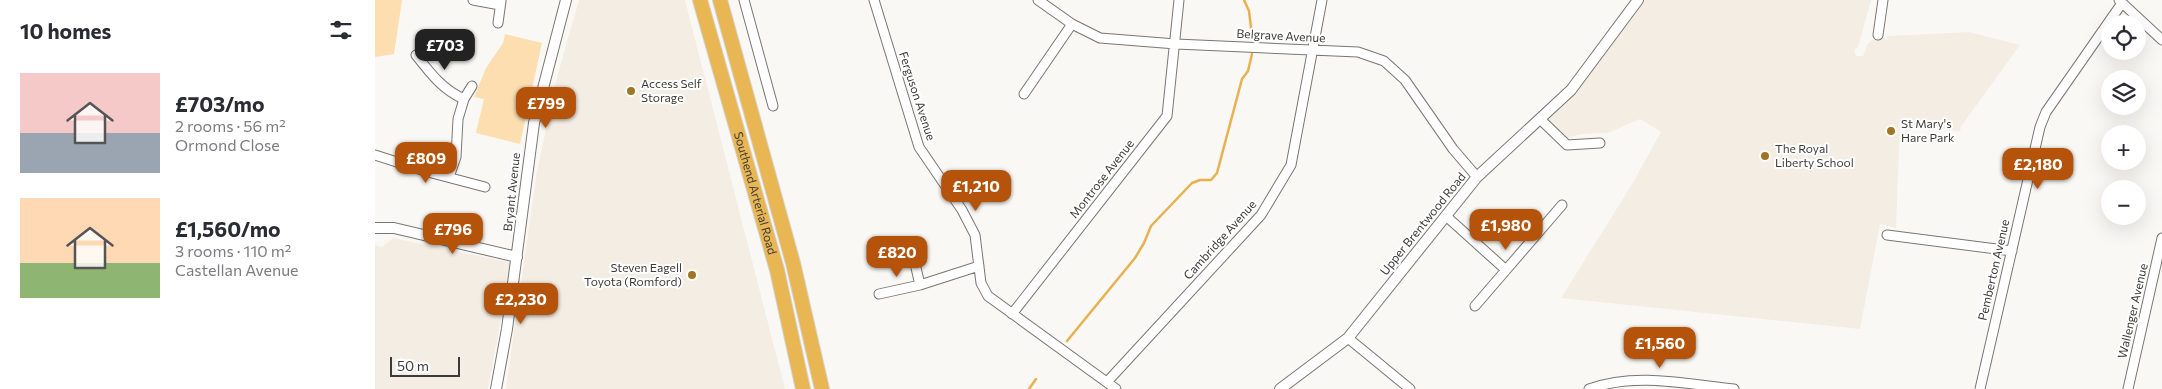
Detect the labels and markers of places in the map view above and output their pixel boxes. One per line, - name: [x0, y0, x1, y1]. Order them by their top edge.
- pin: £703: [415, 28, 475, 71]
- place label: Access Self Storage: [641, 76, 702, 104]
- marker: Access Self Storage: [625, 85, 637, 97]
- pin: £799: [516, 86, 576, 129]
- place label: St Mary's Hare Park: [1901, 116, 1955, 144]
- marker: St Mary's Hare Park: [1885, 125, 1897, 137]
- place label: The Royal Liberty School: [1775, 141, 1854, 169]
- pin: £809: [396, 142, 456, 184]
- pin: £2,180: [1997, 148, 2079, 190]
- marker: The Royal Liberty School: [1759, 150, 1771, 162]
- pin: £1,210: [935, 170, 1017, 212]
- pin: £1,980: [1465, 208, 1547, 251]
- pin: £796: [423, 212, 483, 255]
- pin: £820: [867, 236, 927, 278]
- place label: Steven Eagell Toyota (Romford): [584, 260, 682, 288]
- marker: Steven Eagell Toyota (Romford): [686, 269, 698, 281]
- pin: £2,230: [480, 282, 562, 325]
- pin: £1,560: [1619, 326, 1701, 369]

